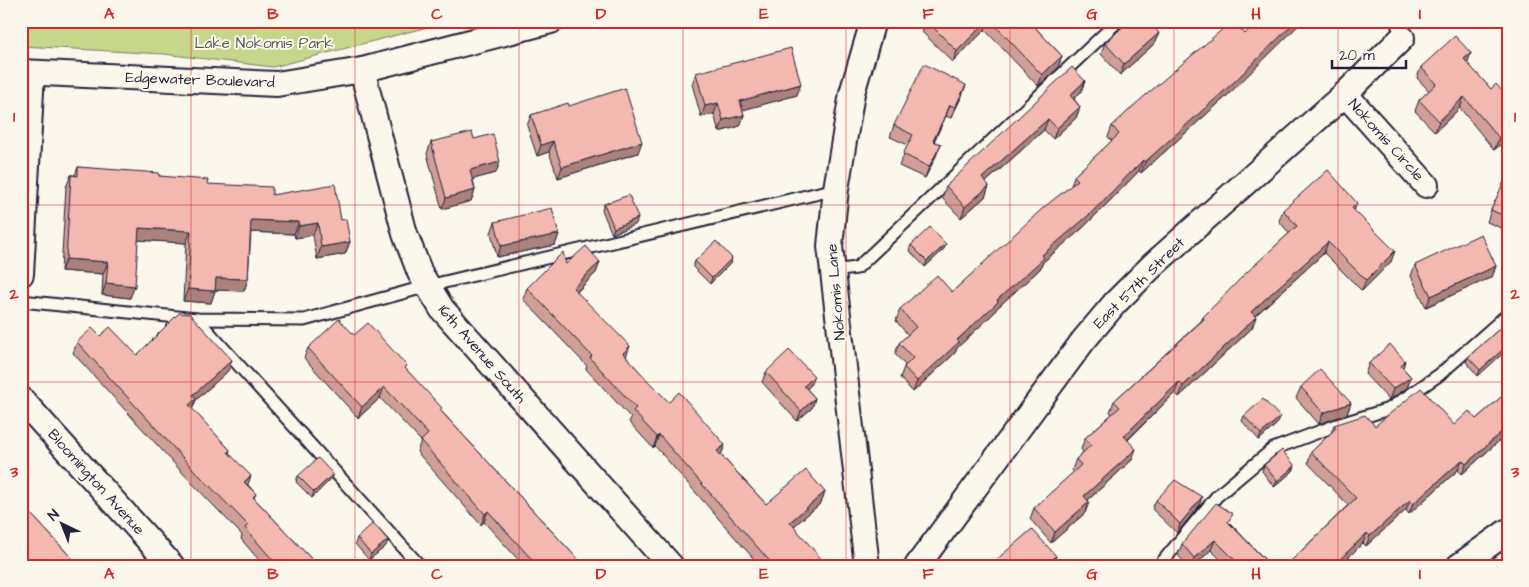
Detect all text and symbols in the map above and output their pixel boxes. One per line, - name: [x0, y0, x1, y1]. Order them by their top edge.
- text: A: [104, 3, 115, 25]
- text: B: [267, 3, 279, 25]
- text: C: [431, 3, 443, 25]
- text: D: [596, 3, 607, 25]
- text: E: [759, 3, 769, 25]
- text: F: [922, 3, 934, 25]
- text: G: [1086, 3, 1098, 25]
- text: H: [1251, 3, 1261, 25]
- text: I: [1419, 3, 1421, 25]
- park label: Lake Nokomis Park: [194, 33, 334, 54]
- scale bar: [1332, 38, 1405, 70]
- text: 20 m: [1339, 45, 1375, 66]
- street label: Edgewater Boulevard: [125, 67, 275, 94]
- street label: Nokomis Circle: [1343, 94, 1429, 186]
- text: 1: [13, 106, 16, 128]
- text: 1: [1514, 106, 1517, 128]
- street label: East 57th Street: [1089, 233, 1189, 333]
- street label: Nokomis Lane: [821, 243, 851, 341]
- text: 2: [8, 283, 19, 305]
- text: 2: [1509, 283, 1520, 305]
- street label: 16th Avenue South: [433, 300, 531, 408]
- street label: Bloomington Avenue: [42, 425, 149, 540]
- text: 3: [9, 461, 19, 483]
- text: 3: [1510, 461, 1520, 483]
- north arrow: [38, 500, 88, 550]
- text: N: [44, 505, 64, 526]
- text: A: [104, 563, 115, 585]
- text: B: [267, 563, 279, 585]
- text: C: [431, 563, 443, 585]
- text: D: [596, 563, 607, 585]
- text: E: [759, 563, 769, 585]
- text: F: [922, 563, 934, 585]
- text: G: [1086, 563, 1098, 585]
- text: H: [1251, 563, 1261, 585]
- text: I: [1419, 563, 1421, 585]

